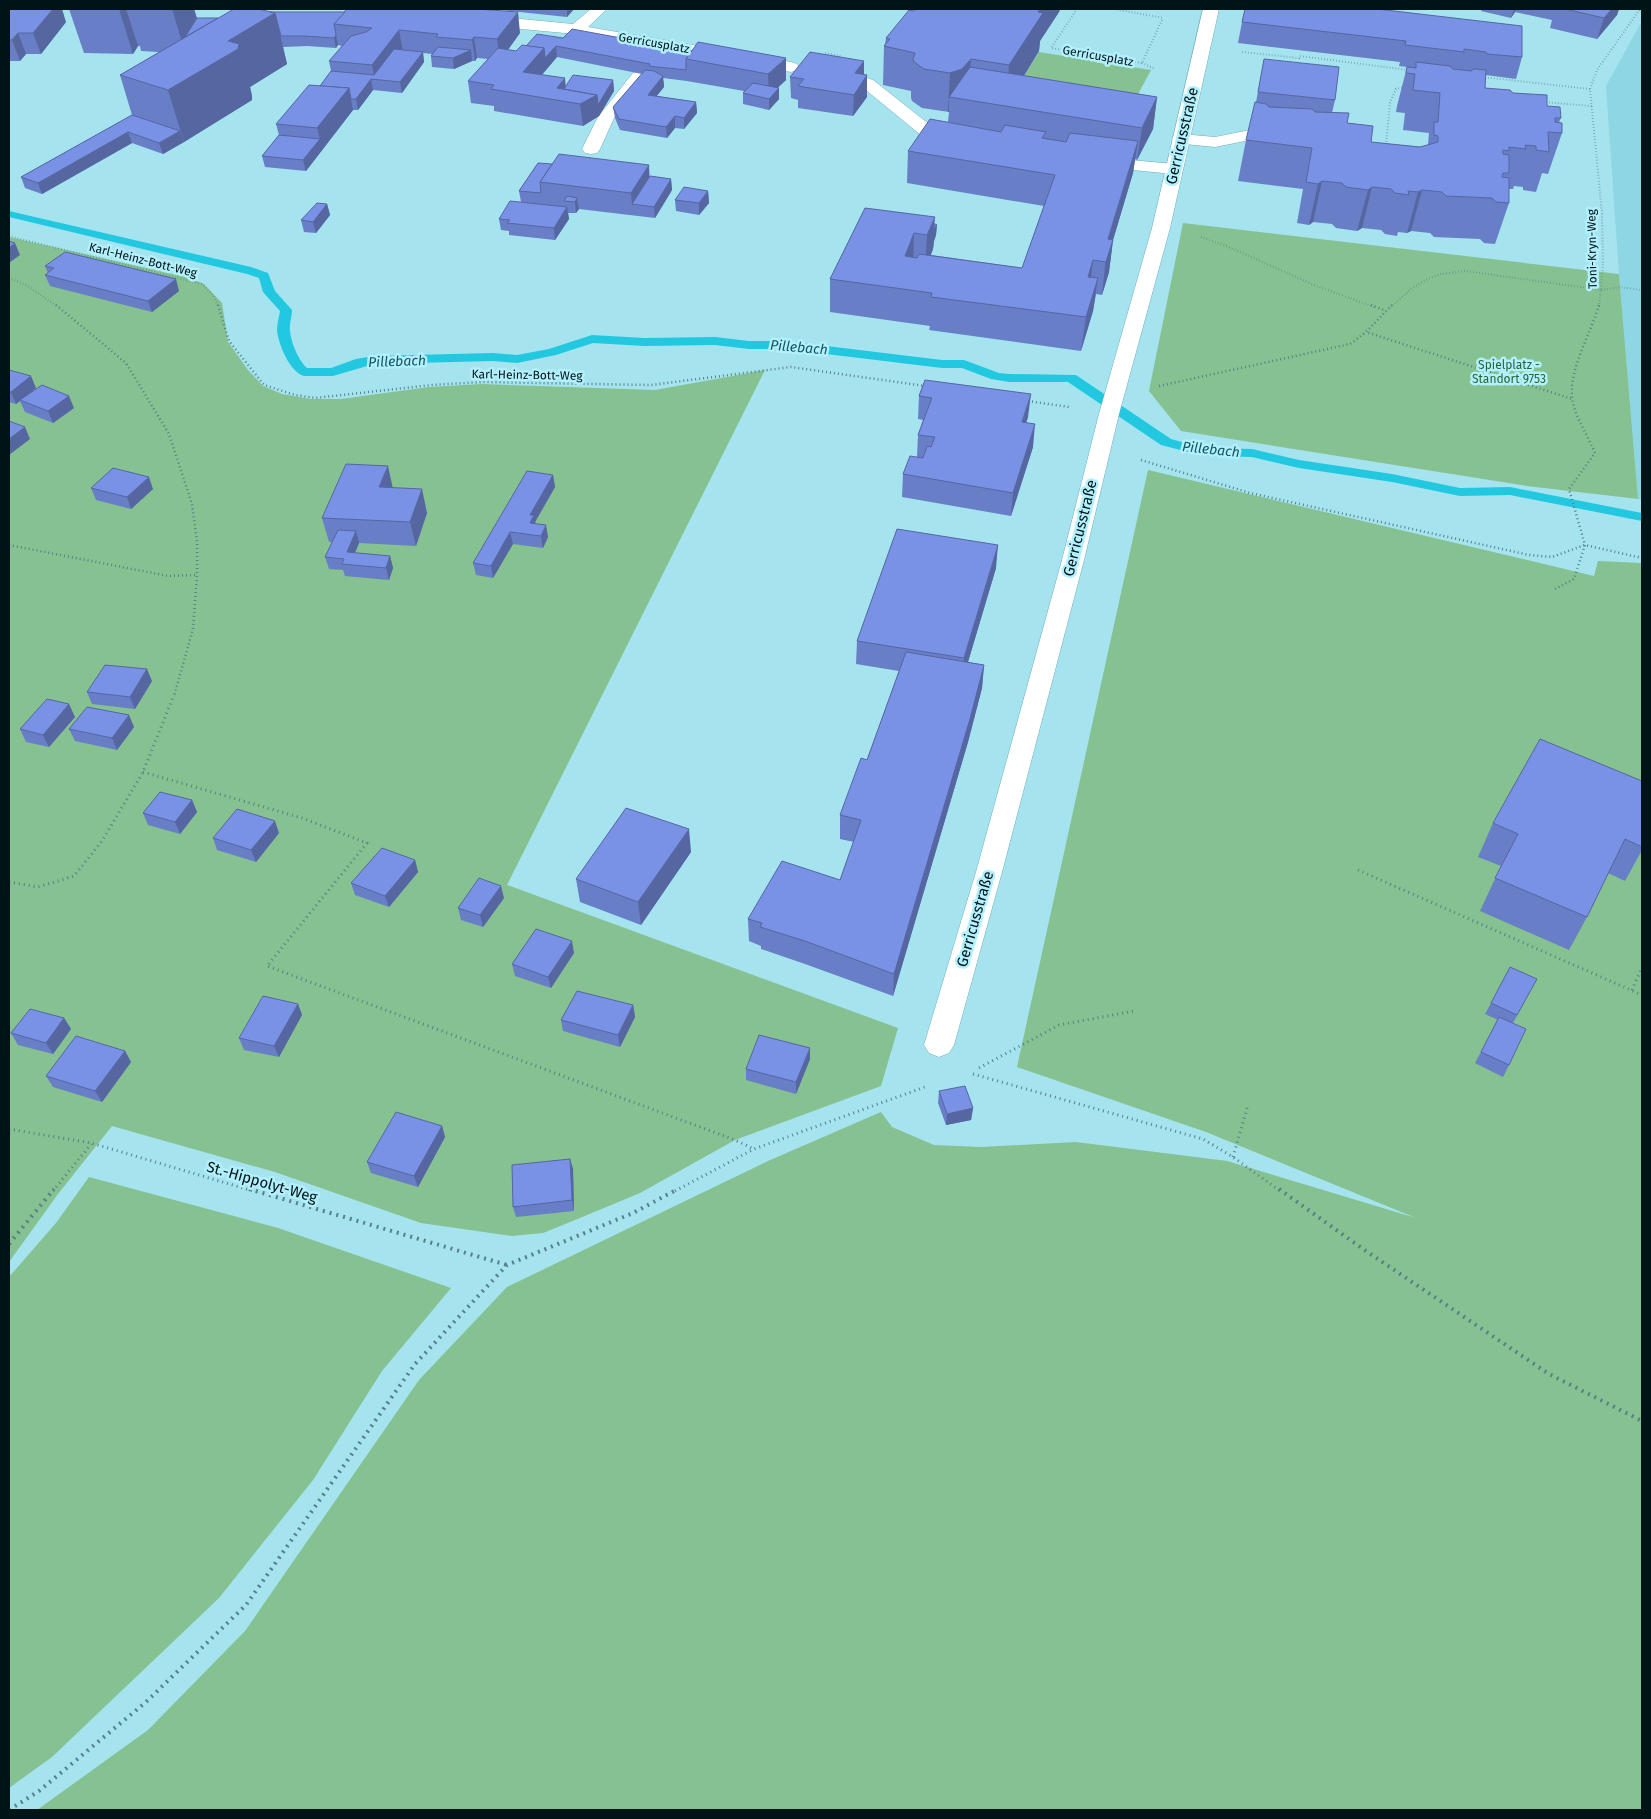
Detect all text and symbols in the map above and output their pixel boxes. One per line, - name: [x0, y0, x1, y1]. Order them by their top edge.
- street label: Gerricusplatz: [618, 30, 690, 56]
- street label: Gerricusplatz: [1062, 43, 1134, 69]
- street label: Gerricusstraße: [1162, 86, 1202, 186]
- street label: Toni-Kryn-Weg: [1584, 208, 1600, 289]
- street label: Karl-Heinz-Bott-Weg: [87, 240, 199, 280]
- water label: Pillebach: [769, 337, 829, 358]
- water label: Pillebach: [368, 352, 426, 371]
- park label: Spielplatz - Standort 9753: [1472, 358, 1546, 386]
- street label: Karl-Heinz-Bott-Weg: [471, 367, 583, 383]
- water label: Pillebach: [1181, 438, 1241, 461]
- street label: Gerricusstraße: [1059, 478, 1101, 578]
- street label: Gerricusstraße: [953, 869, 997, 969]
- street label: St.-Hippolyt-Weg: [205, 1158, 320, 1206]

